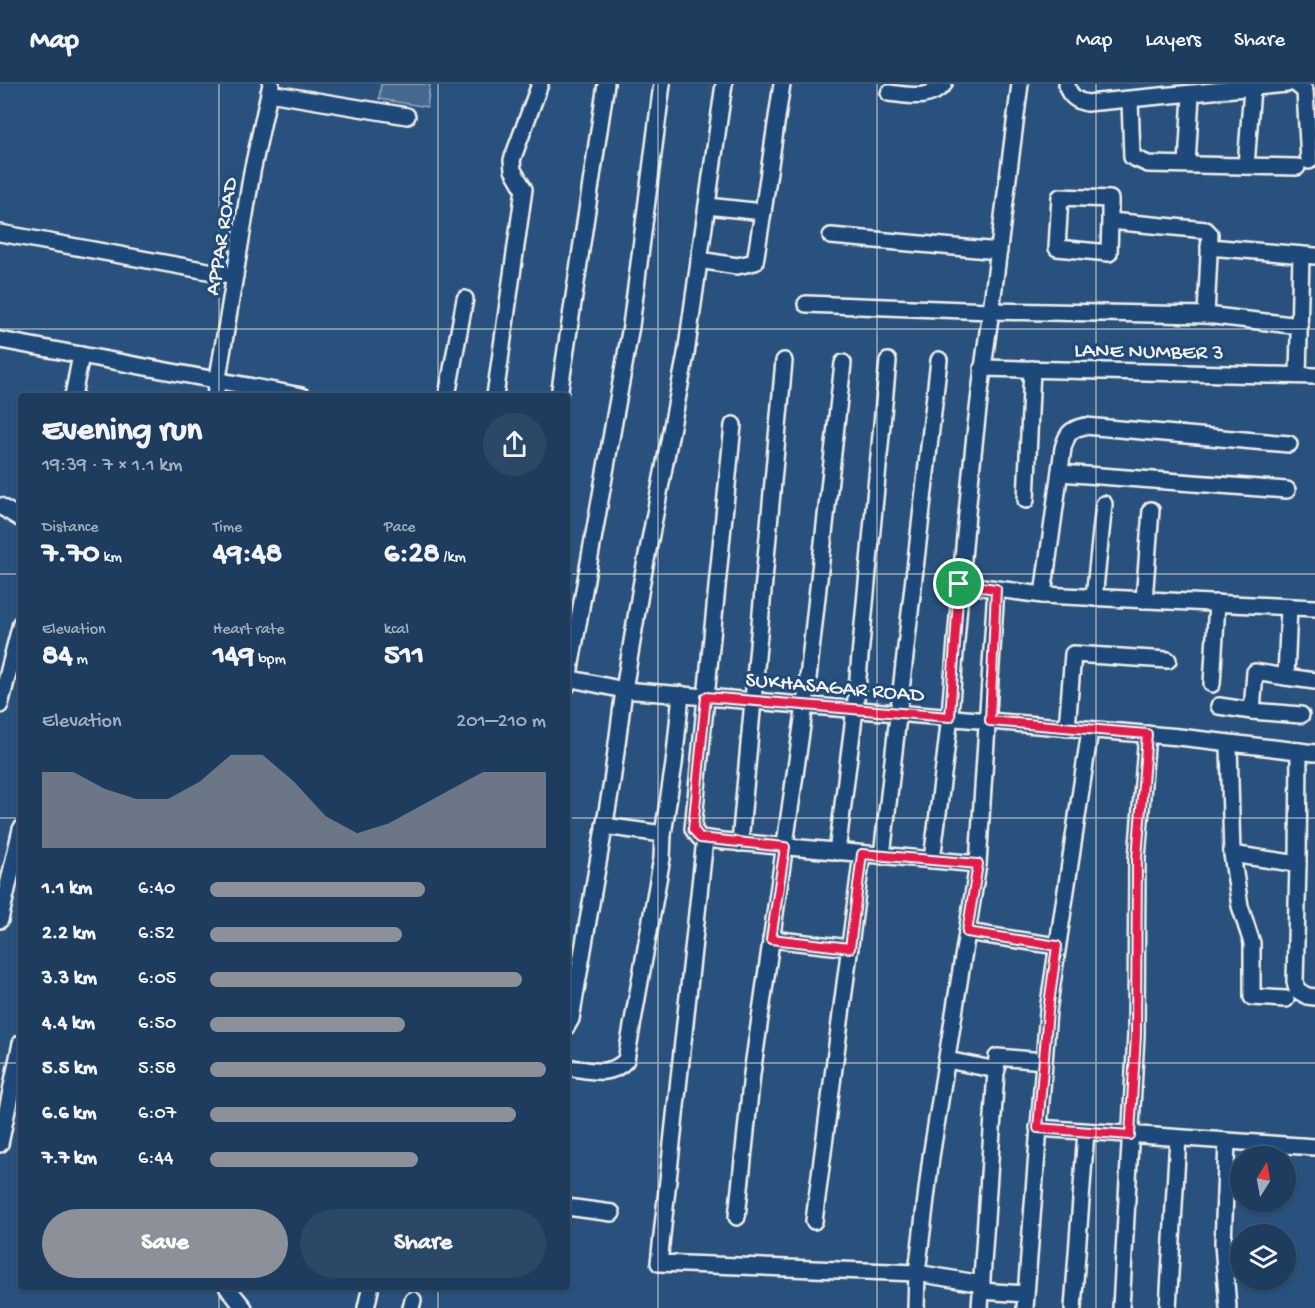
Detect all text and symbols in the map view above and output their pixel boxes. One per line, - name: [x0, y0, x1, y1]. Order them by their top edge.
- text: Map: [30, 25, 79, 58]
- text: Map: [1076, 29, 1112, 54]
- text: Layers: [1145, 29, 1201, 54]
- text: Share: [1234, 29, 1285, 54]
- street label: APPAR ROAD: [201, 175, 245, 297]
- street label: LANE NUMBER 3: [1074, 339, 1224, 367]
- text: Evening run: [42, 413, 202, 451]
- button: share: [483, 413, 546, 476]
- text: 19:39 · 7 × 1.1 km: [42, 455, 182, 478]
- text: Distance: [42, 519, 99, 538]
- text: Time: [213, 519, 242, 538]
- text: Pace: [384, 519, 415, 538]
- text: 7.70: [42, 538, 100, 573]
- text: 49:48: [213, 538, 282, 573]
- text: 6:28: [384, 538, 440, 573]
- text: km: [100, 549, 122, 568]
- text: /km: [440, 549, 466, 568]
- pin: [933, 558, 984, 609]
- icon: arrive: [942, 567, 975, 600]
- text: Elevation: [42, 621, 106, 640]
- text: Heart rate: [213, 621, 285, 640]
- text: kcal: [384, 621, 409, 640]
- text: 84: [42, 640, 73, 675]
- text: 149: [213, 640, 254, 675]
- text: 511: [384, 640, 424, 675]
- text: m: [73, 651, 88, 670]
- text: bpm: [254, 651, 286, 670]
- street label: SUKHASAGAR ROAD: [744, 668, 926, 710]
- text: Elevation: [42, 711, 122, 734]
- text: 201–210 m: [456, 711, 546, 734]
- text: 1.1 km: [42, 878, 92, 901]
- text: 6:40: [138, 878, 175, 901]
- text: 2.2 km: [42, 923, 96, 946]
- text: 6:52: [138, 923, 175, 946]
- text: 3.3 km: [42, 968, 97, 991]
- text: 6:05: [138, 968, 176, 991]
- text: 4.4 km: [42, 1013, 95, 1036]
- text: 6:50: [138, 1013, 176, 1036]
- text: 5.5 km: [42, 1058, 97, 1081]
- text: 5:58: [138, 1058, 176, 1081]
- text: 6.6 km: [42, 1103, 96, 1126]
- text: 6:07: [138, 1103, 176, 1126]
- north arrow: [1230, 1146, 1296, 1212]
- map controls: [1230, 1146, 1296, 1290]
- text: 7.7 km: [42, 1148, 97, 1171]
- text: 6:44: [138, 1148, 173, 1171]
- button: Save: [42, 1209, 288, 1278]
- button: Share: [300, 1209, 546, 1278]
- button: layers: [1230, 1224, 1296, 1290]

